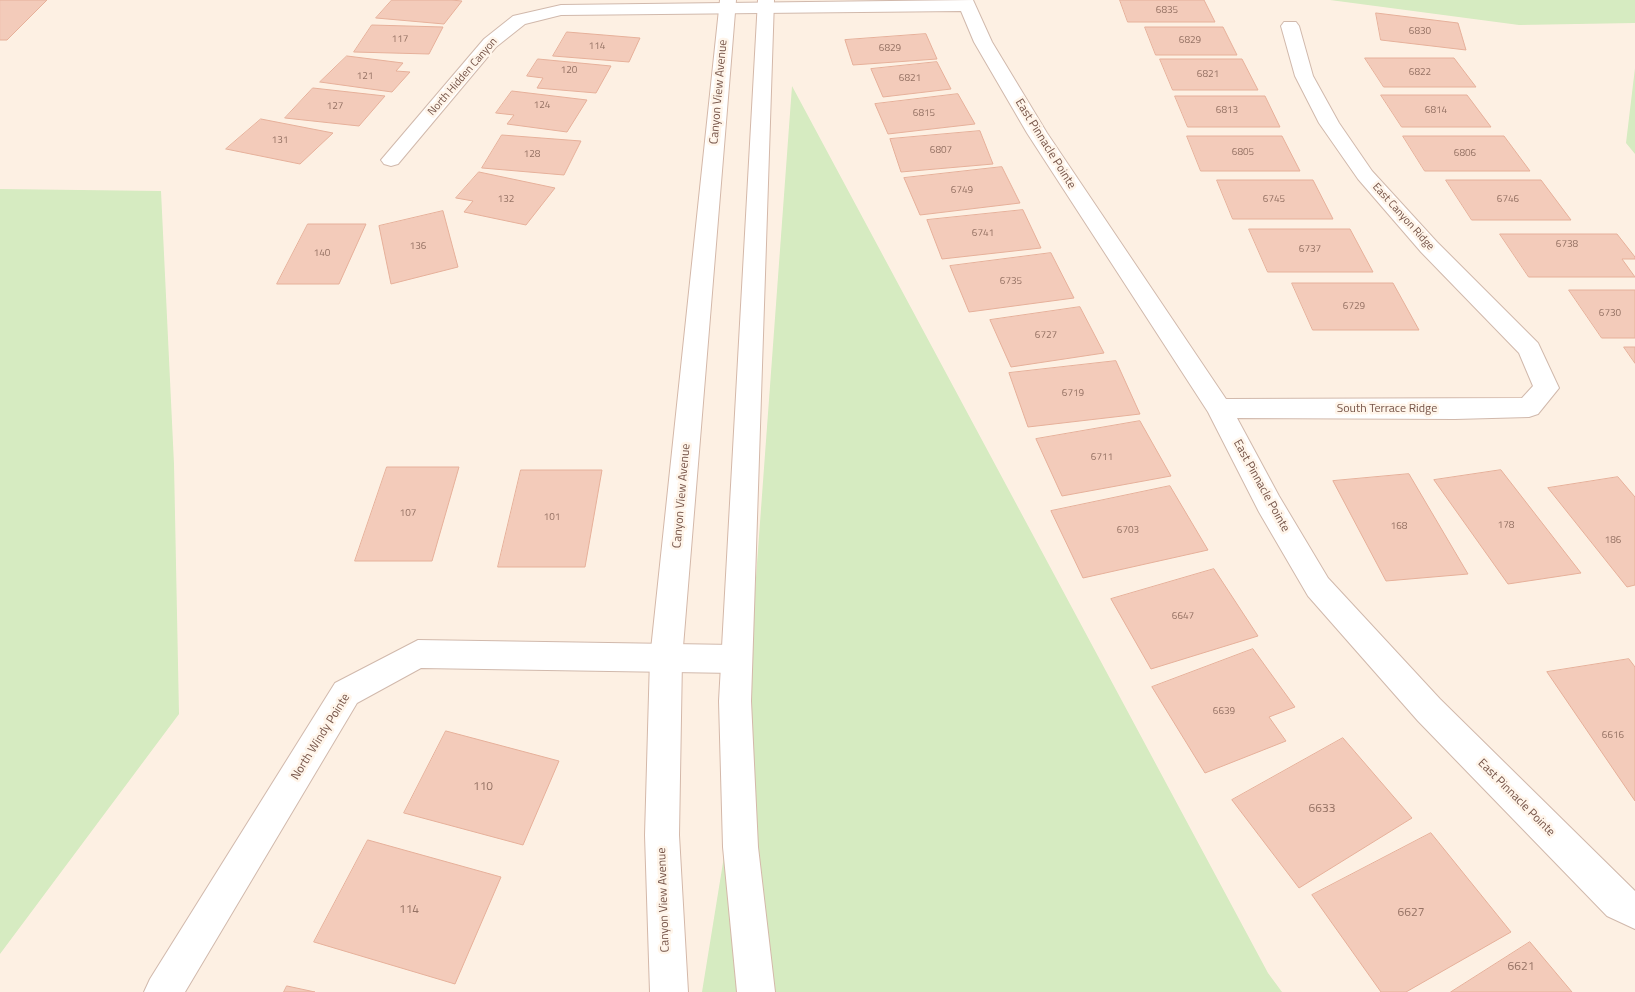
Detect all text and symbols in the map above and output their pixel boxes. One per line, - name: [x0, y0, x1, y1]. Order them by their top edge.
- house number: 6835: [1156, 5, 1178, 17]
- house number: 6830: [1409, 26, 1431, 38]
- house number: 117: [392, 34, 408, 46]
- street label: North Hidden Canyon: [426, 35, 500, 119]
- house number: 6829: [1179, 35, 1201, 47]
- street label: Canyon View Avenue: [707, 39, 731, 145]
- house number: 114: [589, 41, 605, 53]
- house number: 6829: [879, 43, 901, 55]
- house number: 120: [561, 65, 577, 77]
- house number: 6822: [1409, 67, 1431, 79]
- house number: 6821: [1197, 69, 1219, 81]
- house number: 121: [357, 71, 373, 83]
- house number: 6821: [899, 73, 921, 85]
- street label: East Pinnacle Pointe: [1012, 96, 1078, 192]
- house number: 124: [534, 100, 550, 112]
- house number: 127: [327, 101, 343, 113]
- house number: 6813: [1216, 105, 1238, 117]
- house number: 6814: [1425, 105, 1447, 117]
- house number: 6815: [913, 108, 935, 120]
- house number: 131: [272, 135, 288, 147]
- house number: 6807: [930, 145, 952, 157]
- house number: 6805: [1232, 147, 1254, 159]
- house number: 6806: [1454, 148, 1476, 160]
- house number: 128: [524, 149, 540, 161]
- street label: East Canyon Ridge: [1369, 181, 1437, 253]
- house number: 6749: [951, 185, 973, 197]
- house number: 132: [498, 194, 514, 206]
- house number: 6745: [1263, 194, 1285, 206]
- house number: 6746: [1497, 194, 1519, 206]
- house number: 6741: [972, 228, 994, 240]
- house number: 6738: [1556, 239, 1578, 251]
- house number: 136: [410, 241, 426, 253]
- house number: 6737: [1299, 244, 1321, 256]
- house number: 140: [314, 248, 330, 260]
- house number: 6735: [1000, 276, 1022, 288]
- house number: 6729: [1343, 301, 1365, 313]
- house number: 6730: [1599, 308, 1621, 320]
- house number: 6727: [1035, 330, 1057, 342]
- house number: 6719: [1062, 388, 1084, 400]
- street label: South Terrace Ridge: [1337, 402, 1437, 416]
- street label: East Pinnacle Pointe: [1230, 437, 1292, 535]
- street label: Canyon View Avenue: [670, 443, 694, 549]
- house number: 6711: [1091, 452, 1113, 464]
- house number: 107: [400, 508, 416, 520]
- house number: 101: [544, 512, 560, 524]
- house number: 178: [1498, 520, 1514, 532]
- house number: 168: [1391, 521, 1407, 533]
- house number: 6703: [1117, 525, 1139, 537]
- house number: 186: [1605, 535, 1621, 547]
- house number: 6647: [1172, 611, 1194, 623]
- street label: North Windy Pointe: [289, 691, 353, 783]
- house number: 6639: [1213, 706, 1235, 718]
- house number: 6616: [1602, 730, 1624, 742]
- street label: East Pinnacle Pointe: [1474, 756, 1558, 840]
- house number: 110: [473, 780, 493, 794]
- house number: 6633: [1309, 802, 1335, 816]
- street label: Canyon View Avenue: [655, 847, 673, 953]
- house number: 114: [399, 903, 419, 917]
- house number: 6627: [1398, 906, 1424, 920]
- house number: 6621: [1508, 960, 1534, 974]

